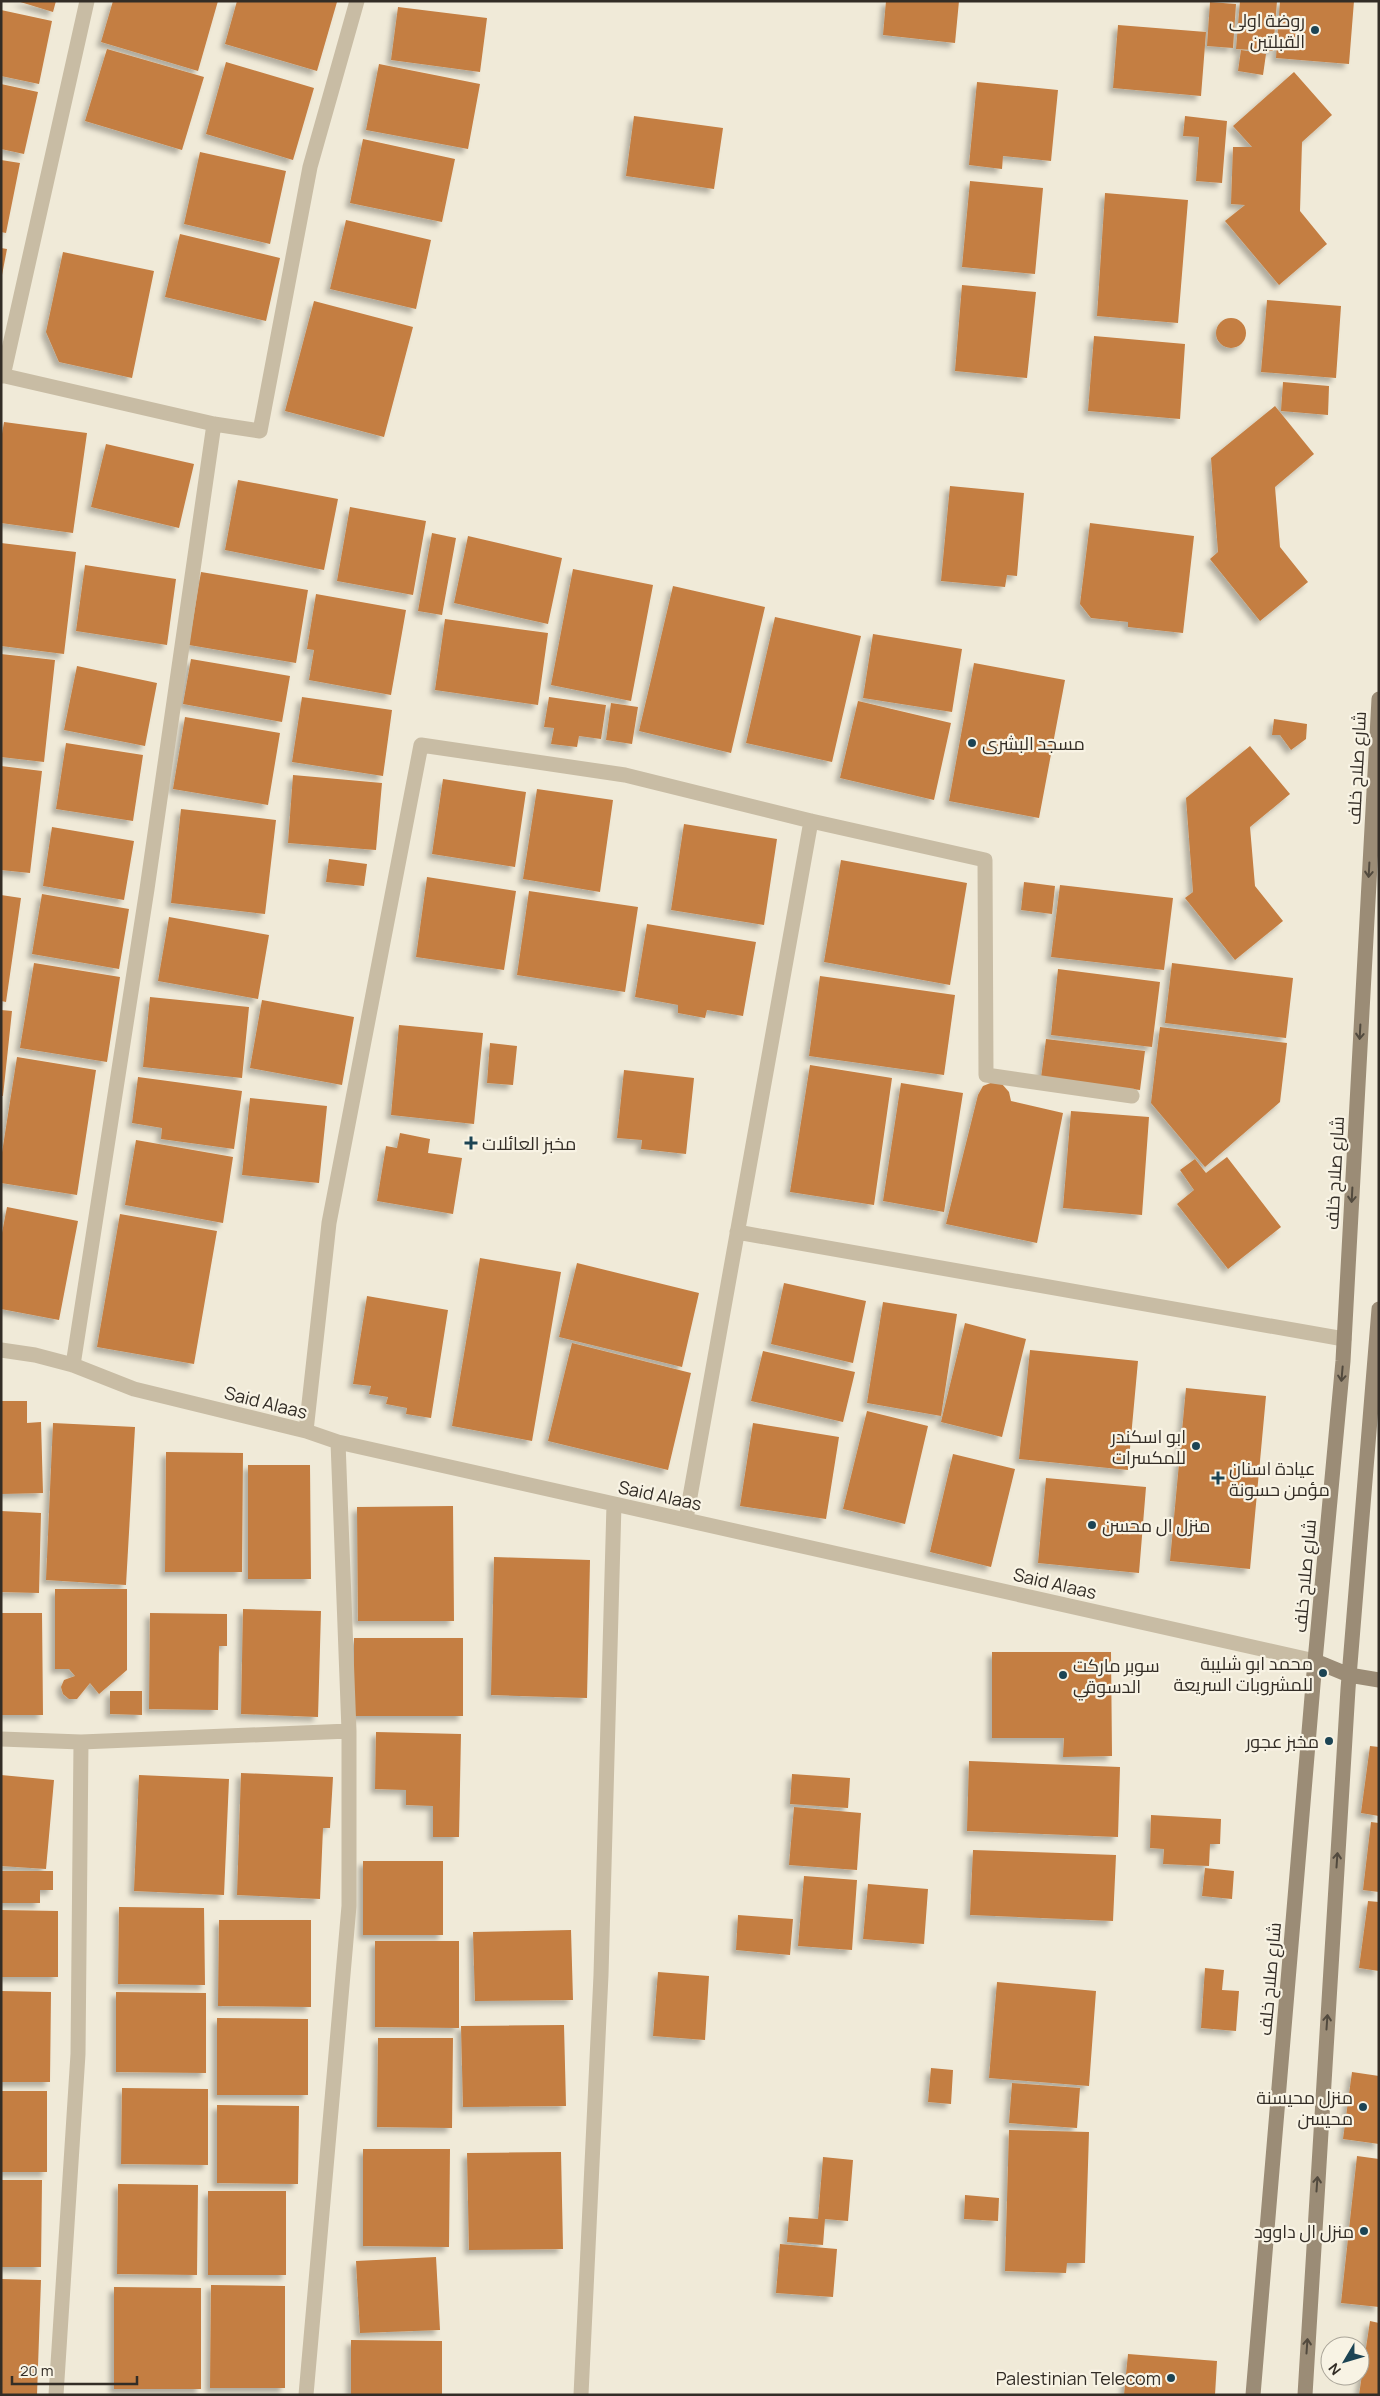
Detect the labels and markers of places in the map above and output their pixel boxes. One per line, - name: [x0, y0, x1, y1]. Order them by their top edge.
- place label: روضة اولى القبلتين: [1229, 8, 1305, 53]
- marker: روضة اولى القبلتين: [1309, 24, 1321, 36]
- place label: مسجد البشرى: [982, 731, 1085, 755]
- marker: مسجد البشرى: [966, 737, 978, 749]
- place label: مخبز العائلات: [482, 1131, 576, 1155]
- marker: مخبز العائلات: [464, 1136, 478, 1150]
- place label: ابو اسكندر للمكسرات: [1110, 1424, 1186, 1469]
- marker: ابو اسكندر للمكسرات: [1190, 1440, 1202, 1452]
- place label: عيادة اسنان مؤمن حسونة: [1229, 1456, 1330, 1501]
- marker: عيادة اسنان مؤمن حسونة: [1211, 1471, 1225, 1485]
- place label: منزل ال محسن: [1102, 1513, 1210, 1537]
- marker: منزل ال محسن: [1086, 1519, 1098, 1531]
- place label: محمد ابو شليبة للمشروبات السريعة: [1174, 1651, 1313, 1696]
- place label: سوبر ماركت الدسوقي: [1073, 1653, 1160, 1701]
- marker: محمد ابو شليبة للمشروبات السريعة: [1317, 1667, 1329, 1679]
- marker: سوبر ماركت الدسوقي: [1057, 1669, 1069, 1681]
- place label: مخبز عجور: [1245, 1729, 1319, 1753]
- marker: مخبز عجور: [1323, 1735, 1335, 1747]
- place label: منزل محيسنة محيسن: [1256, 2085, 1353, 2130]
- marker: منزل محيسنة محيسن: [1357, 2101, 1369, 2113]
- place label: منزل ال داوود: [1254, 2219, 1354, 2243]
- marker: منزل ال داوود: [1358, 2225, 1370, 2237]
- place label: Palestinian Telecom: [996, 2366, 1161, 2390]
- marker: Palestinian Telecom: [1165, 2372, 1177, 2384]

